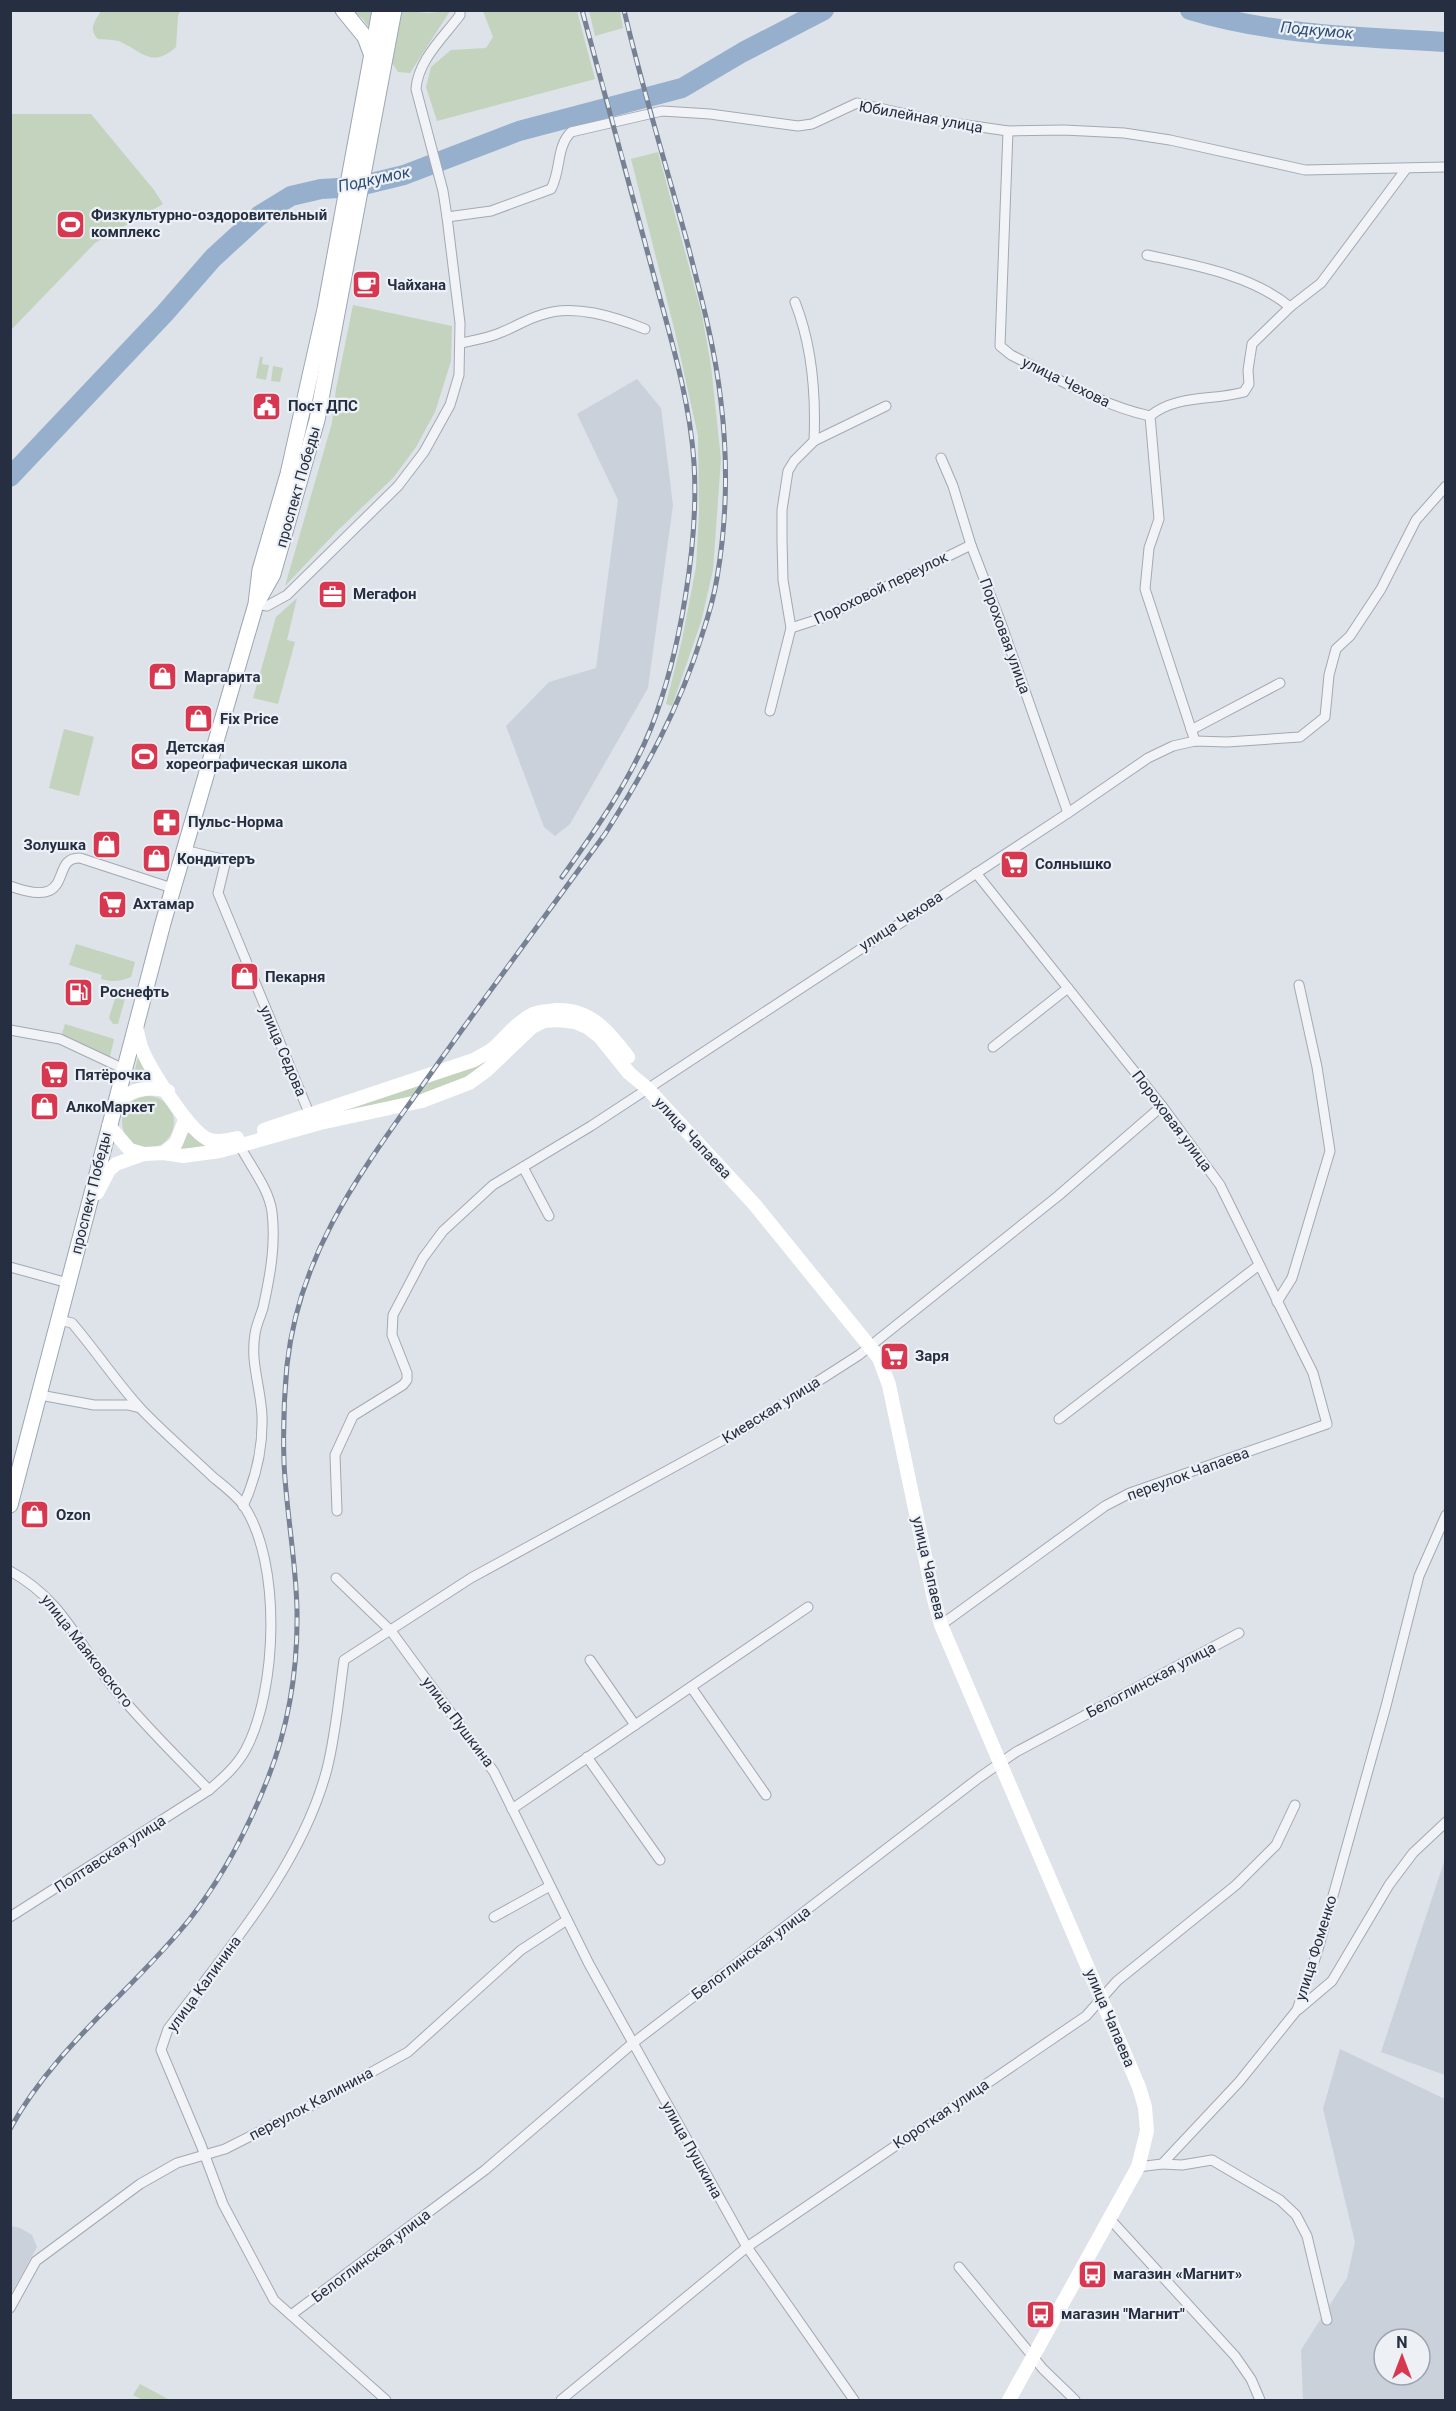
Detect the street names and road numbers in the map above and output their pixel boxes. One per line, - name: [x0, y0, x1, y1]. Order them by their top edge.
- street label: Юбилейная улица: [858, 97, 984, 137]
- street label: улица Чехова: [1019, 353, 1113, 411]
- street label: проспект Победы: [272, 424, 324, 550]
- street label: Пороховой переулок: [811, 548, 951, 628]
- street label: Пороховая улица: [976, 576, 1034, 696]
- street label: улица Чехова: [856, 887, 946, 955]
- street label: улица Седова: [256, 1003, 310, 1099]
- street label: Пороховая улица: [1128, 1067, 1216, 1175]
- street label: улица Чапаева: [651, 1094, 735, 1182]
- street label: проспект Победы: [67, 1130, 115, 1256]
- street label: Киевская улица: [719, 1373, 823, 1447]
- street label: переулок Чапаева: [1124, 1444, 1252, 1504]
- street label: улица Чапаева: [908, 1515, 950, 1621]
- street label: улица Маяковского: [37, 1591, 137, 1711]
- street label: Белоглинская улица: [1083, 1638, 1219, 1722]
- street label: улица Пушкина: [418, 1673, 498, 1771]
- street label: Полтавская улица: [51, 1811, 169, 1897]
- street label: улица Фоменко: [1291, 1893, 1341, 2003]
- street label: Белоглинская улица: [688, 1903, 814, 2003]
- street label: улица Калинина: [163, 1933, 245, 2035]
- street label: улица Чапаева: [1081, 1966, 1139, 2070]
- street label: переулок Калинина: [246, 2064, 376, 2144]
- street label: Короткая улица: [890, 2075, 992, 2153]
- street label: улица Пушкина: [658, 2098, 726, 2202]
- street label: Белоглинская улица: [308, 2206, 434, 2306]

